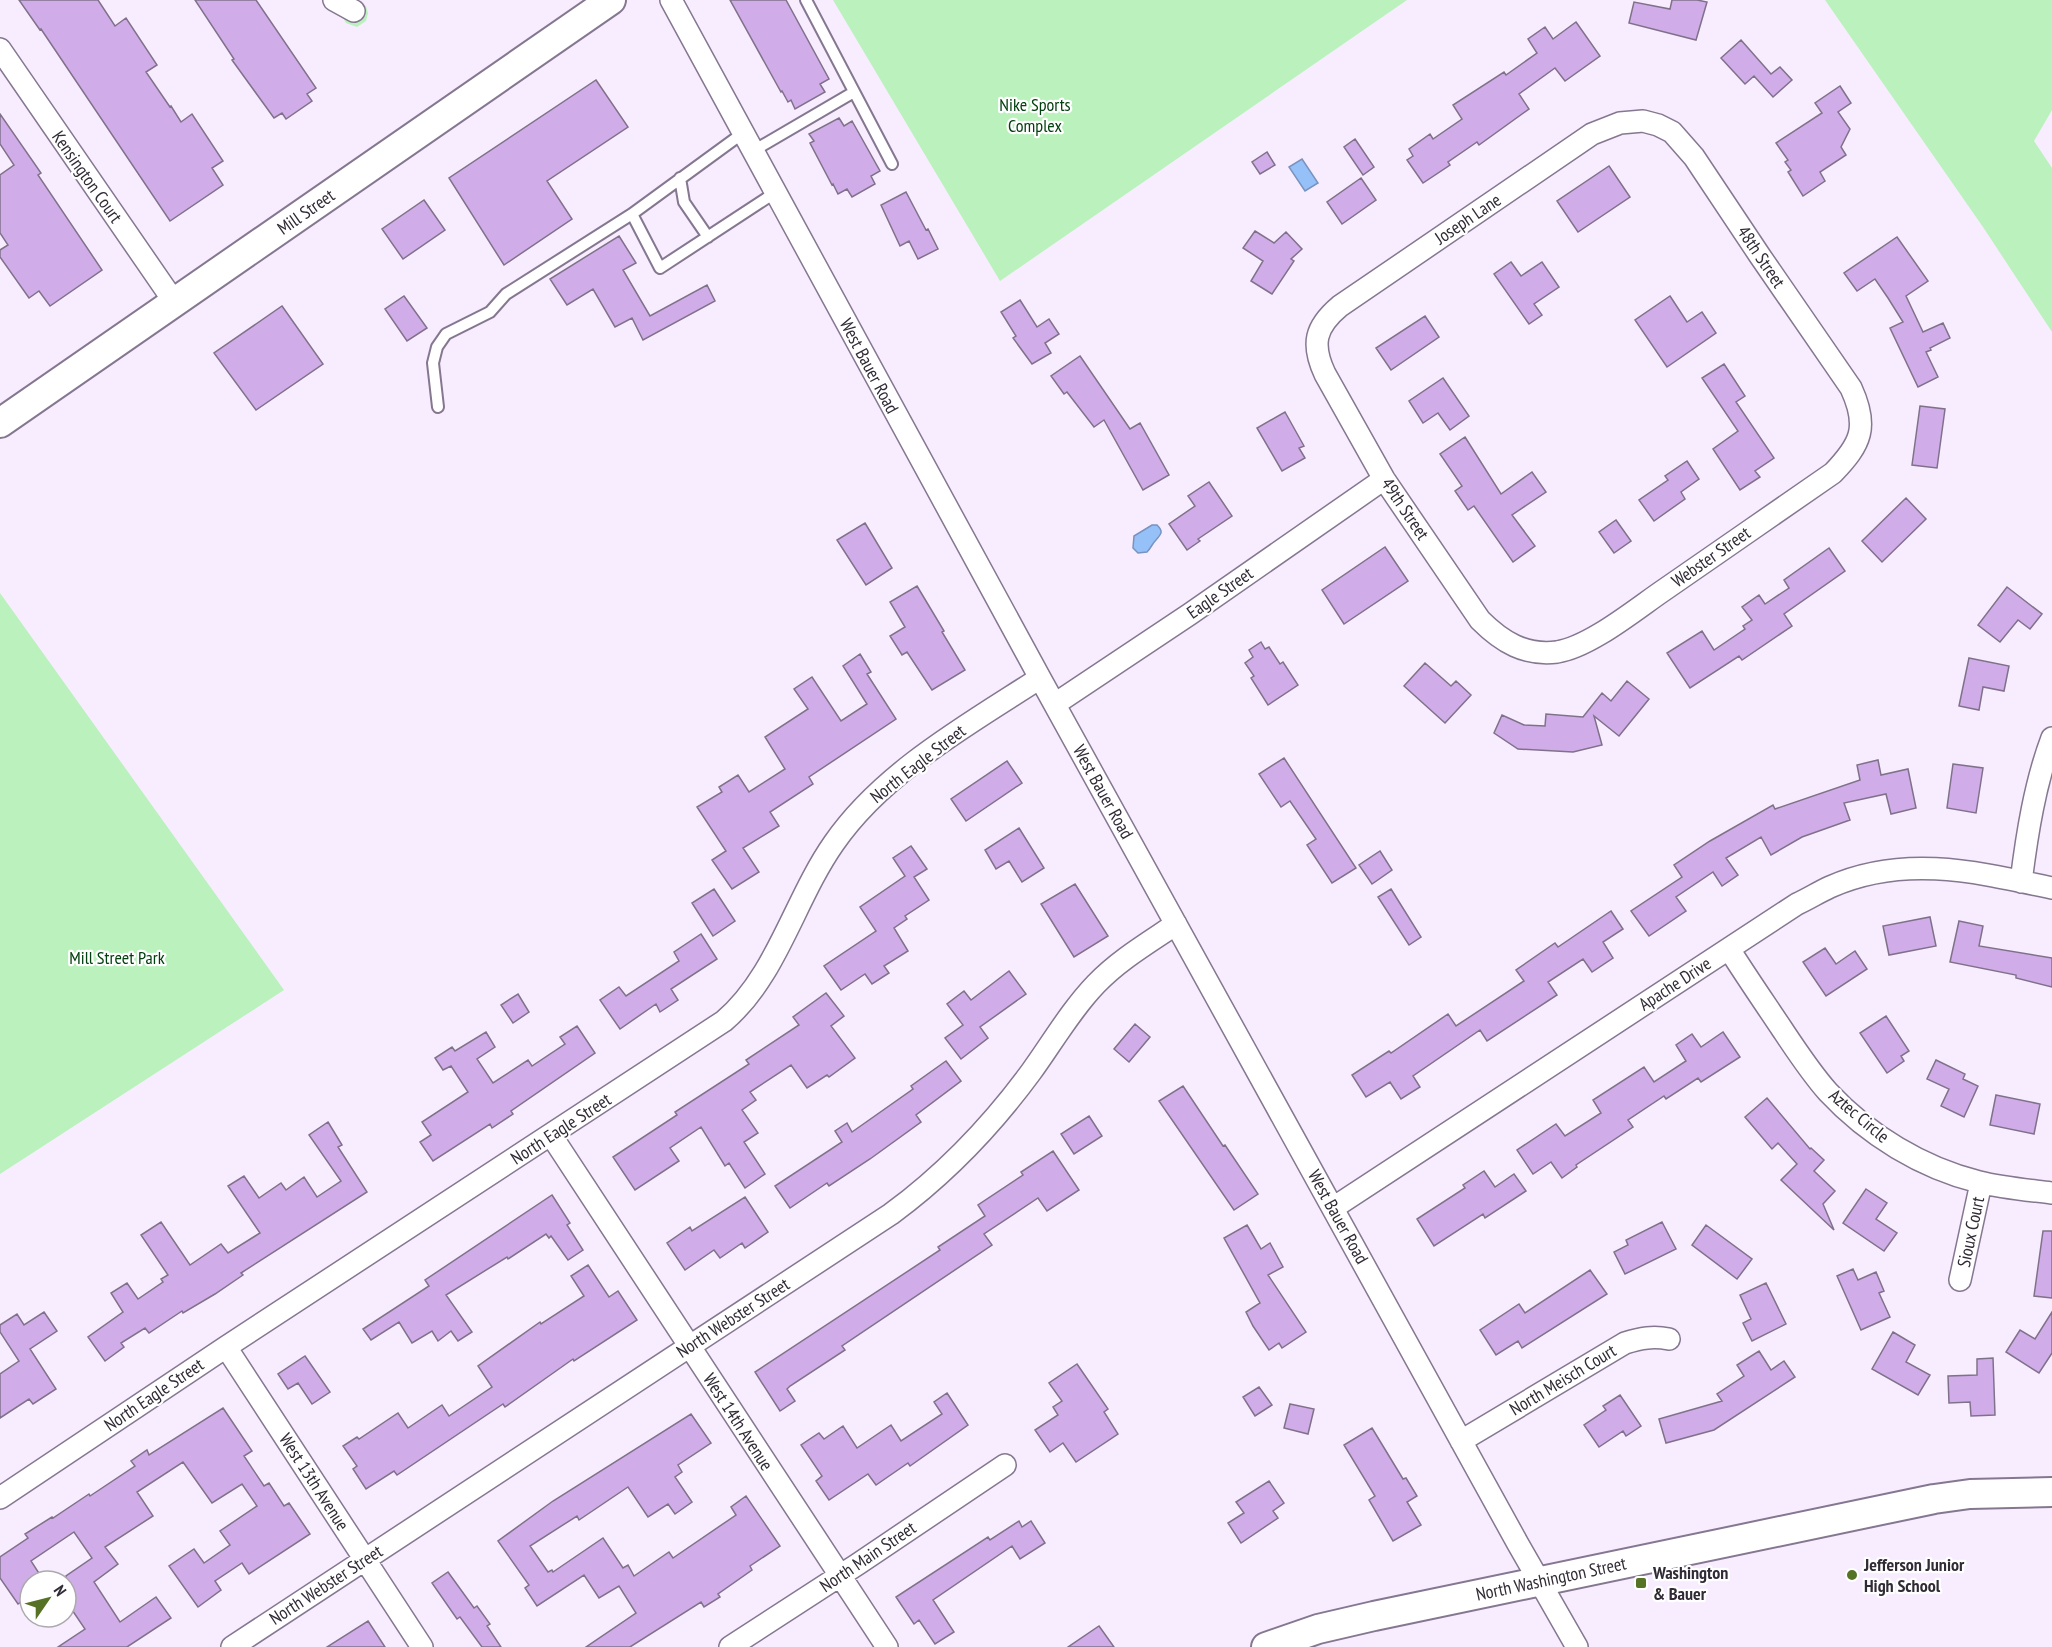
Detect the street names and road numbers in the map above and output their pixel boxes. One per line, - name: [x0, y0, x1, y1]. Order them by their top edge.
- street label: Kensington Court: [47, 126, 128, 227]
- street label: Mill Street: [273, 184, 339, 240]
- street label: Joseph Lane: [1429, 188, 1505, 250]
- street label: 48th Street: [1732, 221, 1791, 292]
- street label: West Bauer Road: [835, 314, 904, 417]
- street label: 49th Street: [1376, 473, 1435, 544]
- street label: Webster Street: [1667, 521, 1755, 592]
- street label: Eagle Street: [1182, 562, 1257, 624]
- street label: North Eagle Street: [865, 719, 970, 808]
- street label: West Bauer Road: [1068, 741, 1139, 843]
- street label: Apache Drive: [1634, 952, 1715, 1016]
- street label: Aztec Circle: [1824, 1084, 1894, 1148]
- street label: North Eagle Street: [506, 1088, 615, 1170]
- street label: West Bauer Road: [1303, 1166, 1374, 1268]
- street label: Sioux Court: [1952, 1194, 1989, 1269]
- street label: North Webster Street: [672, 1272, 794, 1363]
- street label: North Meisch Court: [1505, 1339, 1620, 1420]
- street label: North Eagle Street: [100, 1353, 208, 1436]
- street label: West 14th Avenue: [698, 1369, 778, 1475]
- street label: West 13th Avenue: [274, 1429, 354, 1535]
- street label: North Main Street: [815, 1516, 920, 1597]
- street label: North Webster Street: [265, 1539, 387, 1630]
- street label: North Washington Street: [1474, 1551, 1628, 1606]

